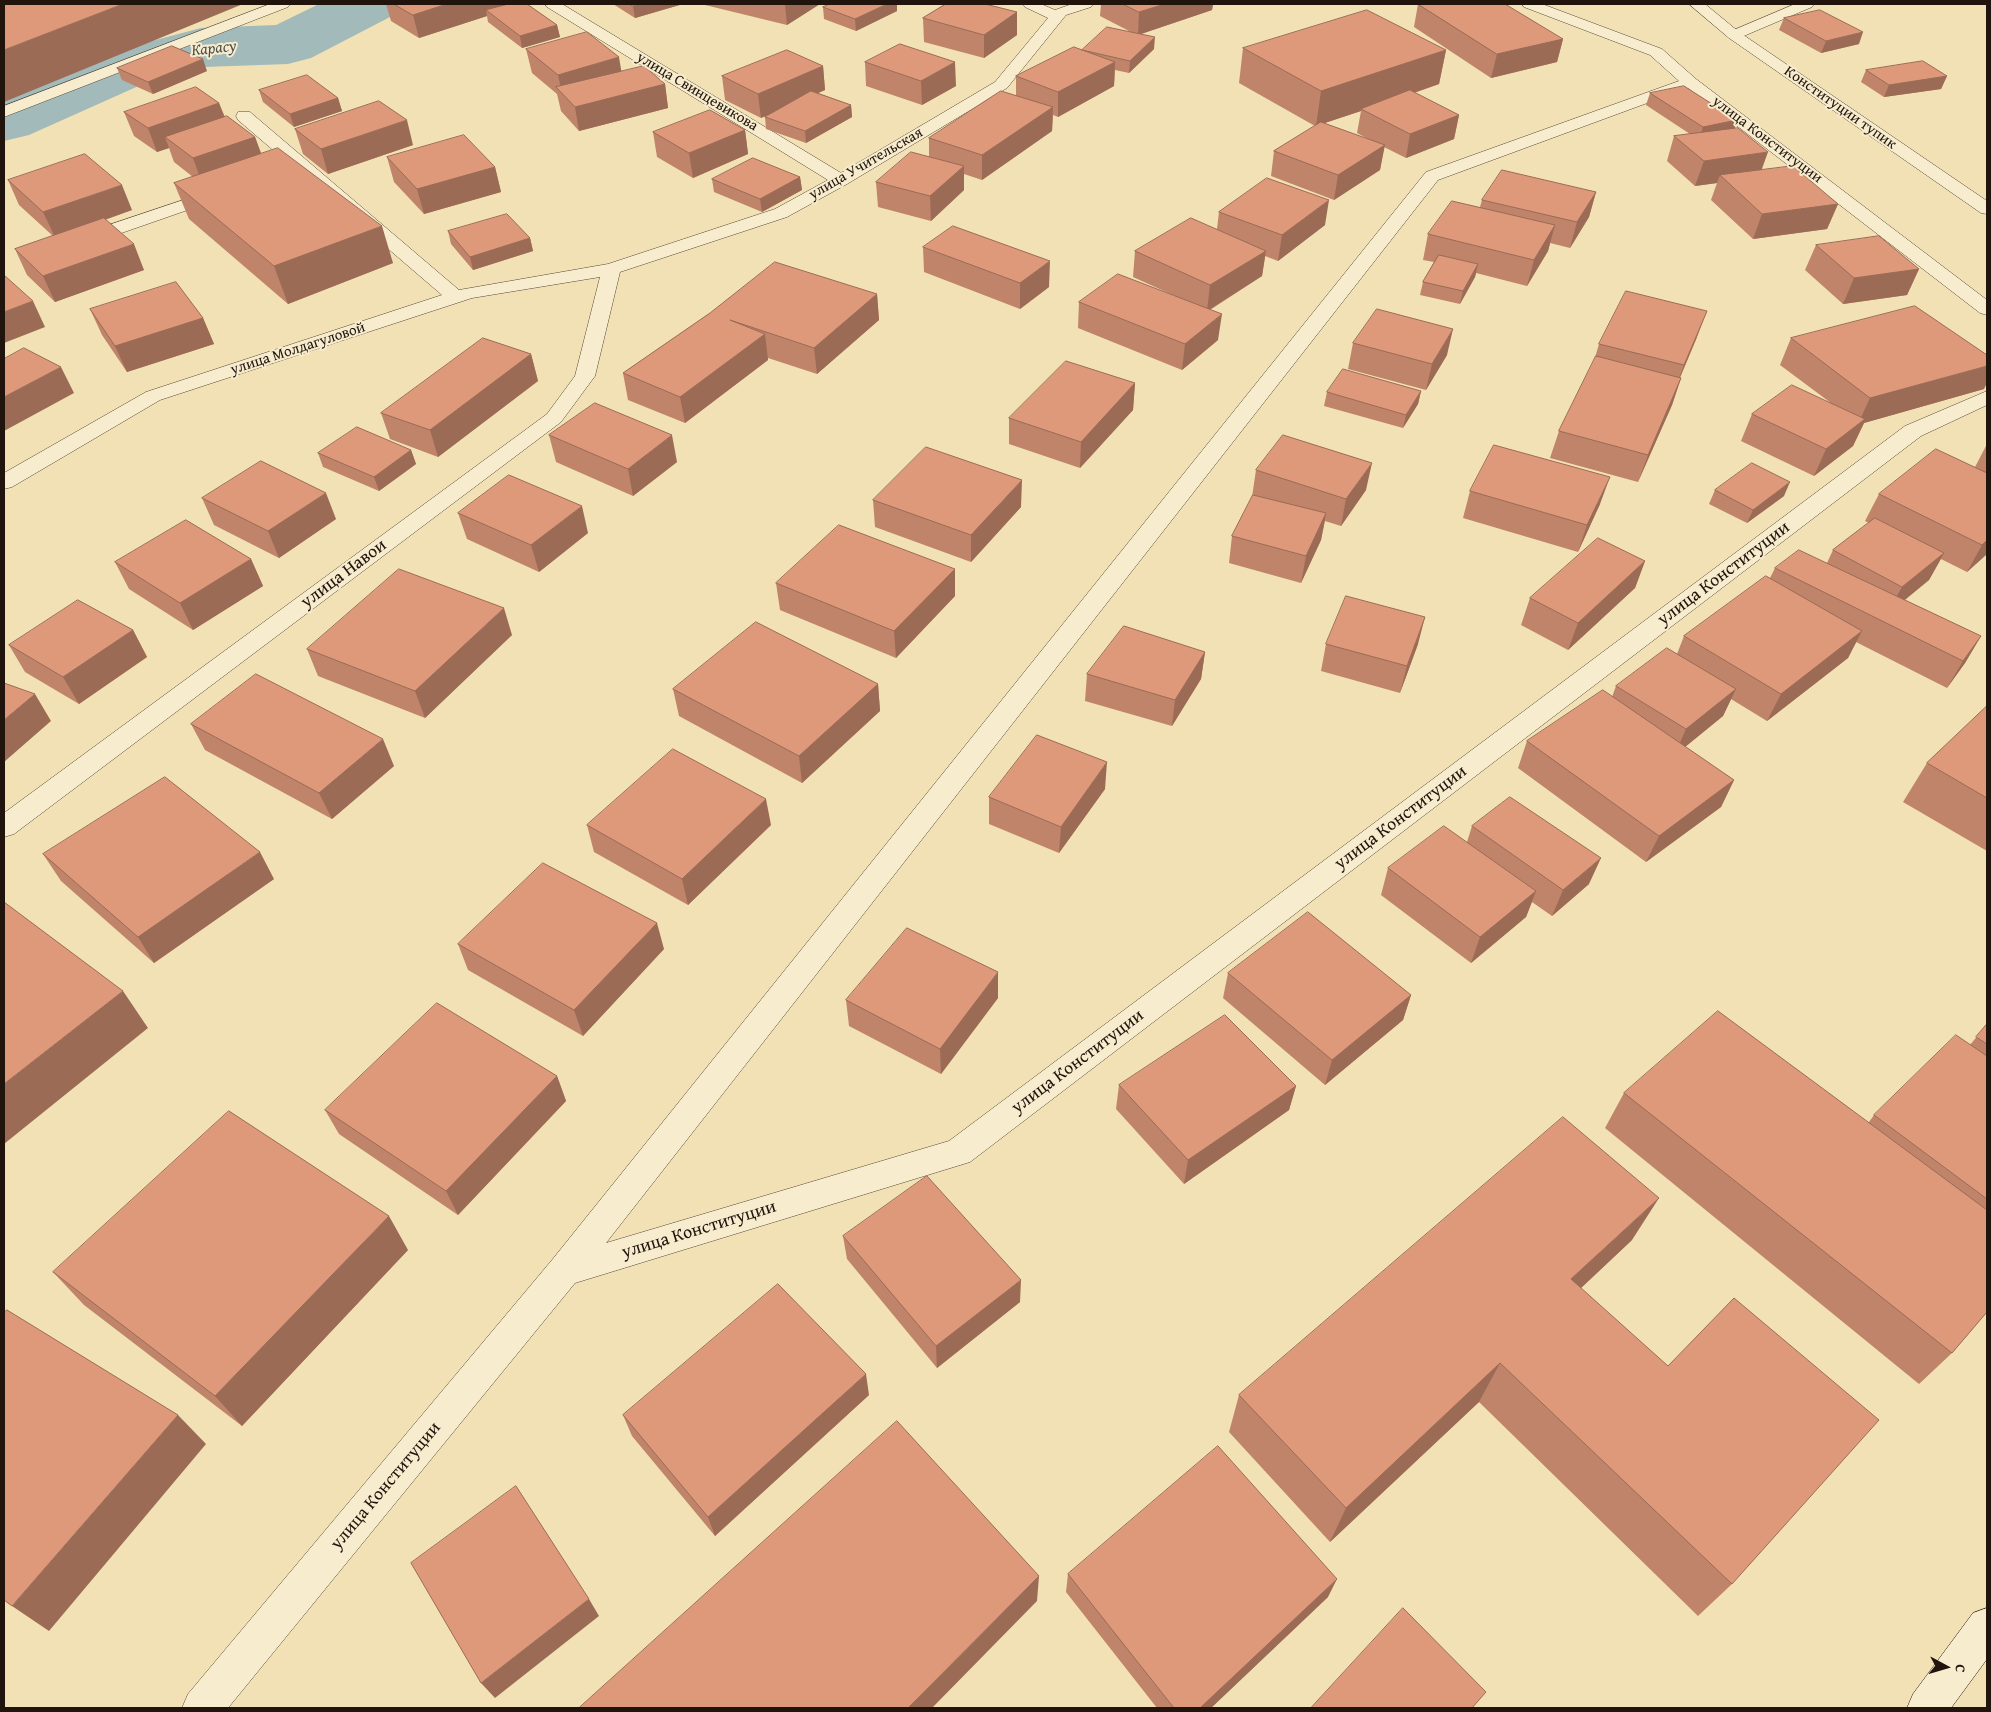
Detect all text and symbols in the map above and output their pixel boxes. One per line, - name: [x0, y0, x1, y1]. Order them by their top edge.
- water label: Карасу: [191, 37, 237, 61]
- street label: улица Свинцевикова: [633, 49, 761, 135]
- street label: Конституции тупик: [1780, 62, 1900, 154]
- street label: улица Конституции: [1708, 93, 1826, 187]
- street label: улица Учительская: [806, 124, 926, 204]
- street label: улица Молдагуловой: [228, 319, 368, 379]
- street label: улица Конституции: [1654, 517, 1794, 631]
- street label: улица Навои: [297, 535, 391, 613]
- street label: улица Конституции: [1331, 761, 1471, 875]
- street label: улица Конституции: [1008, 1005, 1148, 1119]
- street label: улица Конституции: [619, 1196, 779, 1264]
- street label: улица Конституции: [326, 1418, 446, 1554]
- north arrow: [1921, 1642, 1971, 1692]
- text: С: [1951, 1664, 1971, 1674]

